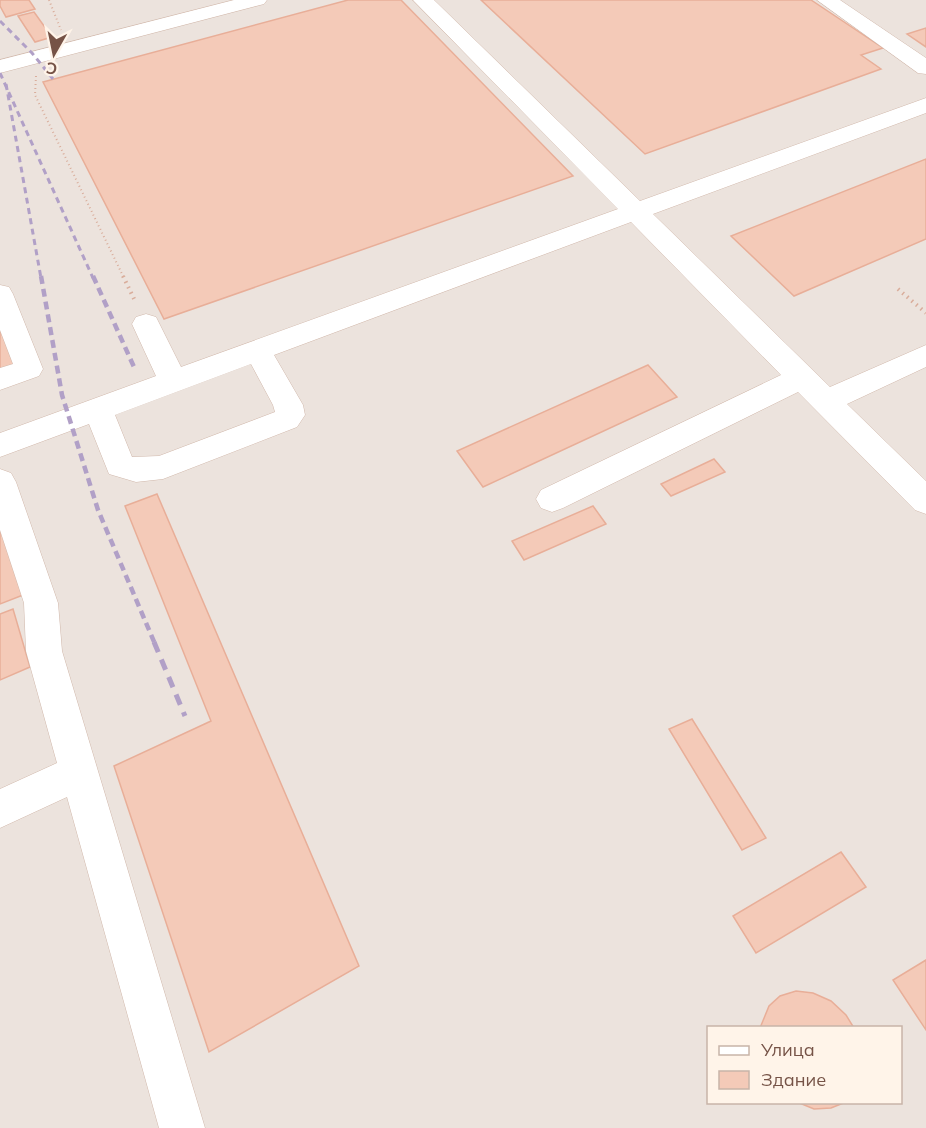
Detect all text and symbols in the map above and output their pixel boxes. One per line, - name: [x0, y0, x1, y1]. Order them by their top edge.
- north arrow: [24, 24, 84, 84]
- text: С: [45, 58, 59, 80]
- legend: [707, 1026, 902, 1104]
- text: Улица: [760, 1038, 815, 1061]
- text: Здание: [761, 1068, 826, 1091]

